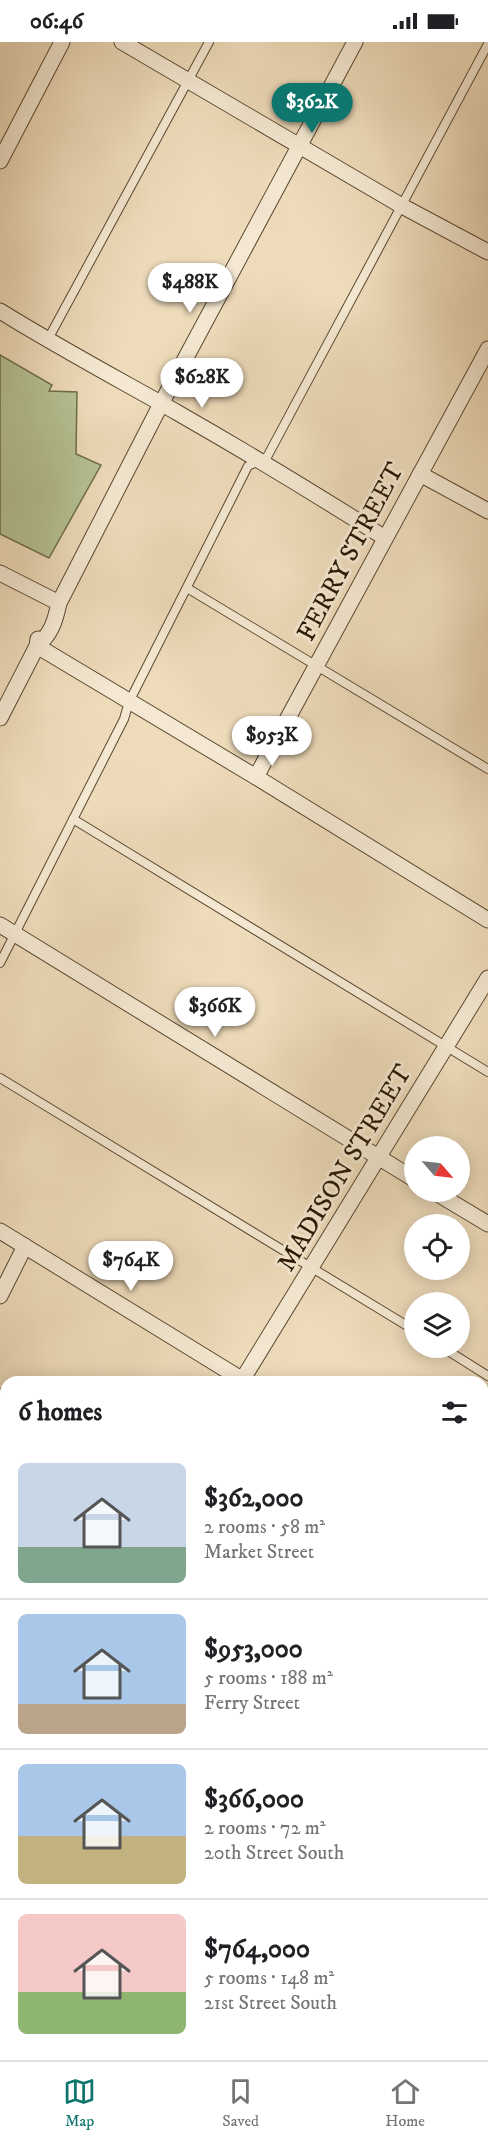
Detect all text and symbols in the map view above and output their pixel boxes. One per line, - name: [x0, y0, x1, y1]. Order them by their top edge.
- text: 06:46: [30, 8, 83, 35]
- pin: $362K: [270, 83, 354, 134]
- text: $362K: [286, 90, 338, 115]
- pin: $488K: [148, 263, 232, 314]
- text: $488K: [162, 270, 218, 295]
- pin: $628K: [160, 358, 244, 409]
- text: $628K: [174, 365, 230, 390]
- street label: FERRY STREET: [290, 457, 412, 647]
- pin: $953K: [230, 716, 314, 767]
- text: $953K: [246, 723, 298, 748]
- pin: $366K: [173, 987, 257, 1038]
- text: $366K: [188, 994, 242, 1019]
- street label: MADISON STREET: [270, 1058, 420, 1278]
- north arrow: [404, 1136, 470, 1202]
- map controls: [404, 1136, 470, 1358]
- button: locate: [404, 1214, 470, 1280]
- pin: $764K: [89, 1241, 173, 1292]
- text: $764K: [102, 1248, 160, 1273]
- button: layers: [404, 1292, 470, 1358]
- text: 6 homes: [18, 1396, 102, 1429]
- icon: filters: [438, 1396, 471, 1429]
- text: $362,000: [204, 1482, 303, 1515]
- icon: home: [66, 1487, 138, 1559]
- text: 2 rooms · 58 m²: [204, 1515, 325, 1540]
- text: Market Street: [204, 1540, 314, 1565]
- text: $953,000: [204, 1633, 303, 1666]
- icon: home: [66, 1638, 138, 1710]
- text: 5 rooms · 188 m²: [204, 1666, 333, 1691]
- text: Ferry Street: [204, 1691, 300, 1716]
- text: $366,000: [204, 1783, 304, 1816]
- icon: home: [66, 1788, 138, 1860]
- text: 2 rooms · 72 m²: [204, 1816, 326, 1841]
- text: 20th Street South: [204, 1841, 344, 1866]
- text: $764,000: [204, 1933, 310, 1966]
- icon: home: [66, 1938, 138, 2010]
- text: 5 rooms · 148 m²: [204, 1966, 334, 1991]
- text: 21st Street South: [204, 1991, 337, 2016]
- tab: Map: [63, 2075, 96, 2131]
- tab: Saved: [222, 2075, 259, 2131]
- tab: Home: [385, 2075, 425, 2131]

